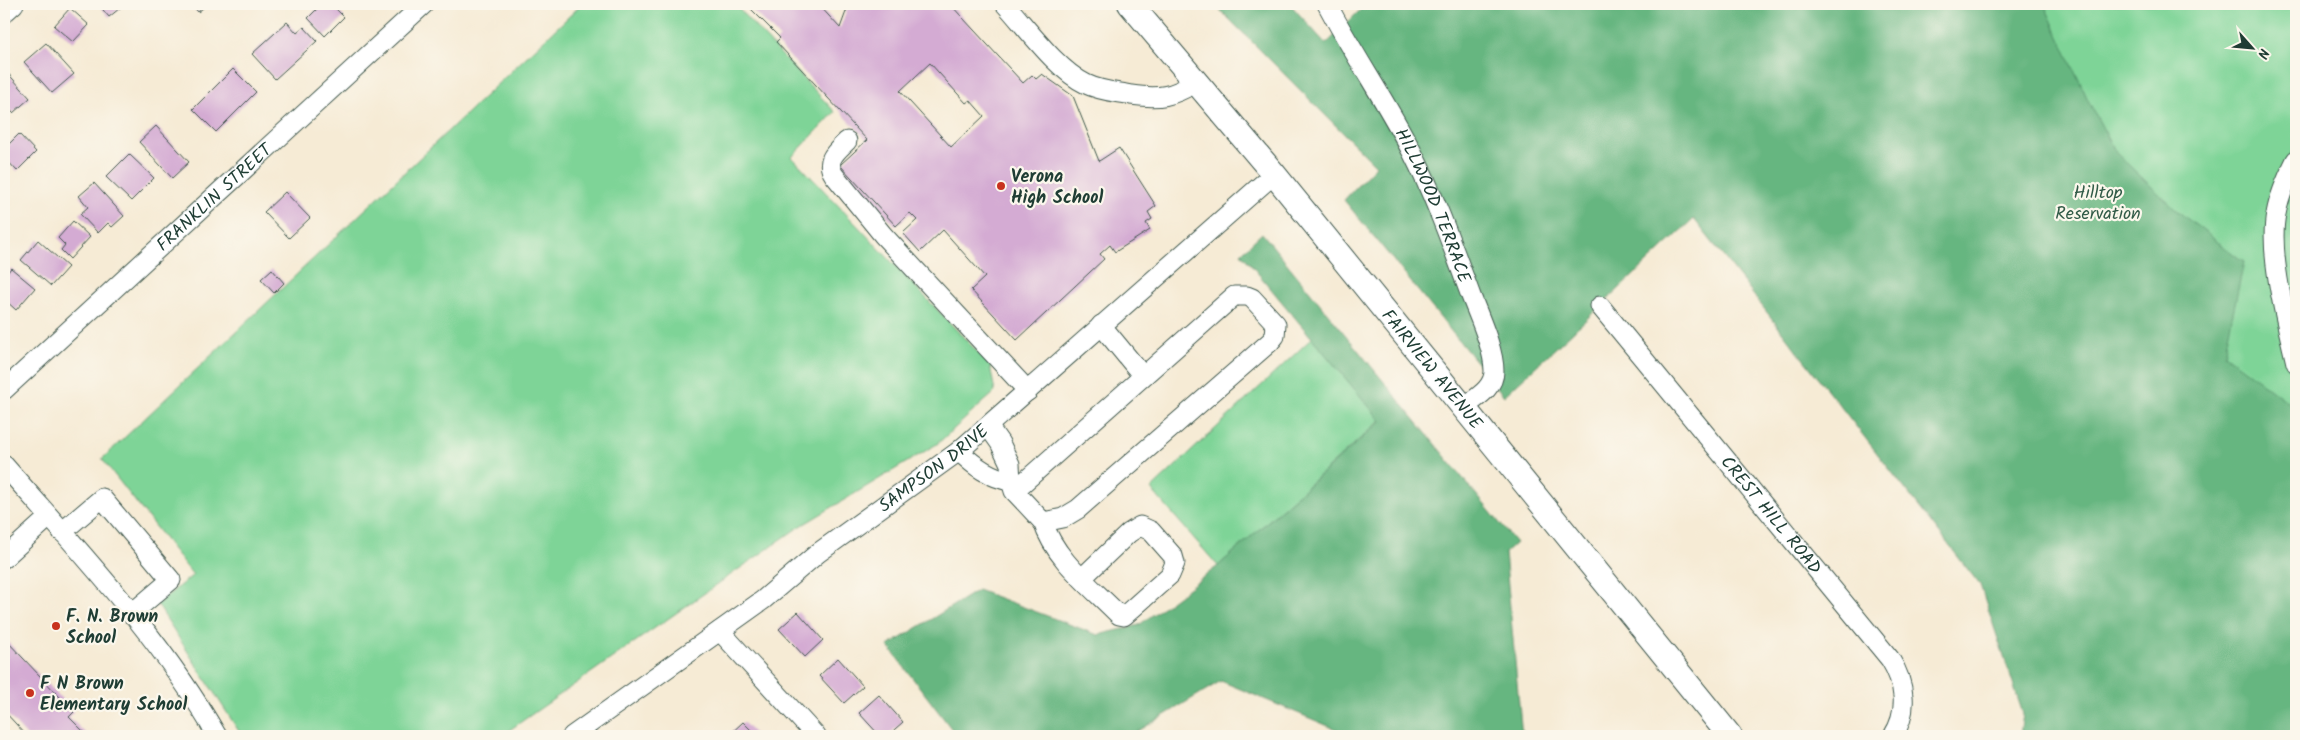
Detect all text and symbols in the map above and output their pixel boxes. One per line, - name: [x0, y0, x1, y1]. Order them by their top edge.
- north arrow: [2228, 22, 2278, 72]
- text: N: [2251, 45, 2275, 63]
- street label: HILLWOOD TERRACE: [1386, 123, 1478, 288]
- street label: FRANKLIN STREET: [150, 136, 281, 259]
- place label: Verona High School: [1011, 163, 1103, 213]
- park label: Hilltop Reservation: [2055, 179, 2141, 229]
- marker: Verona High School: [995, 180, 1007, 192]
- street label: FAIRVIEW AVENUE: [1373, 303, 1489, 437]
- street label: SAMPSON DRIVE: [873, 418, 996, 521]
- street label: CREST HILL ROAD: [1712, 450, 1828, 582]
- place label: F. N. Brown School: [66, 603, 158, 653]
- marker: F. N. Brown School: [50, 620, 62, 632]
- place label: F N Brown Elementary School: [40, 670, 187, 720]
- marker: F N Brown Elementary School: [24, 687, 36, 699]

